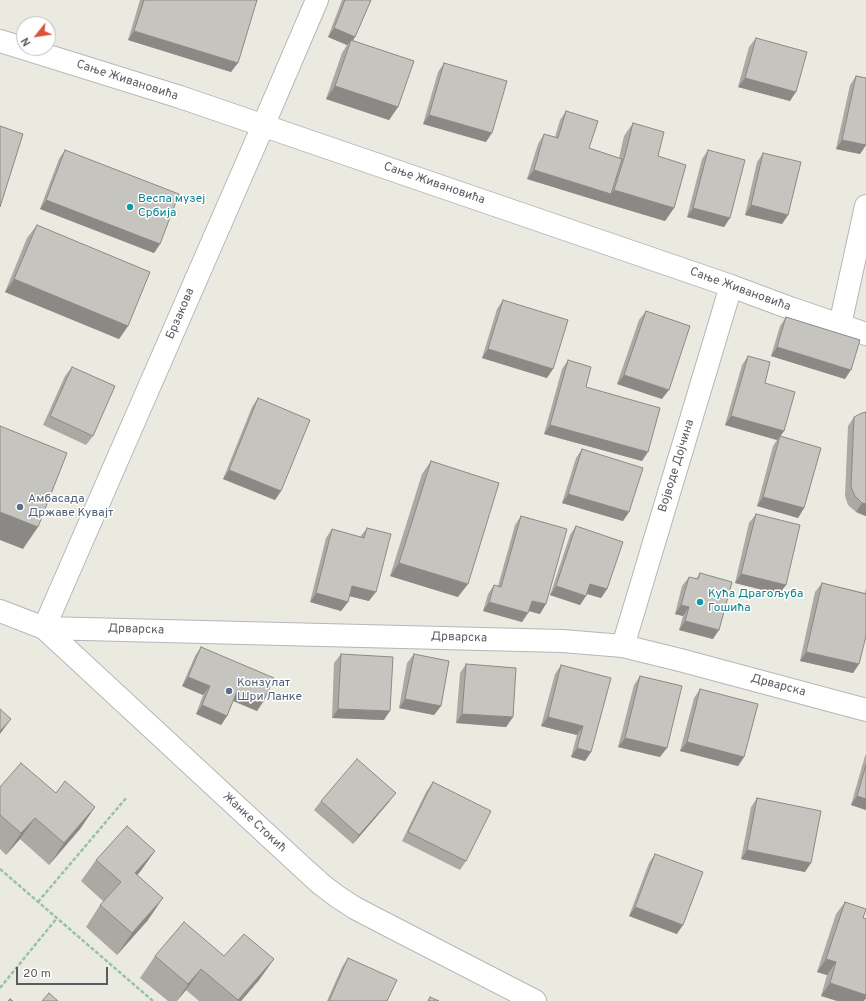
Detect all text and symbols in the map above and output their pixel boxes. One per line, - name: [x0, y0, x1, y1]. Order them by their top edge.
- north arrow: [16, 16, 56, 56]
- text: N: [18, 35, 35, 48]
- street label: Сање Живановића: [74, 58, 180, 104]
- street label: Сање Живановића: [381, 160, 487, 208]
- place label: Веспа музеј Србија: [138, 193, 205, 221]
- marker: Веспа музеј Србија: [125, 202, 135, 212]
- street label: Сање Живановића: [688, 265, 792, 315]
- street label: Брзакова: [164, 286, 198, 342]
- street label: Војводе Дојчина: [656, 418, 698, 514]
- place label: Амбасада Државе Кувајт: [28, 493, 113, 521]
- marker: Амбасада Државе Кувајт: [15, 502, 25, 512]
- place label: Кућа Драгољуба Гошића: [708, 588, 803, 616]
- marker: Кућа Драгољуба Гошића: [695, 597, 705, 607]
- street label: Дрварска: [108, 622, 164, 638]
- street label: Дрварска: [431, 630, 487, 646]
- street label: Дрварска: [749, 672, 807, 700]
- place label: Конзулат Шри Ланке: [237, 677, 302, 705]
- marker: Конзулат Шри Ланке: [224, 686, 234, 696]
- street label: Жанке Стокић: [219, 790, 289, 856]
- scale bar: [18, 959, 110, 985]
- text: 20 m: [23, 966, 51, 982]

